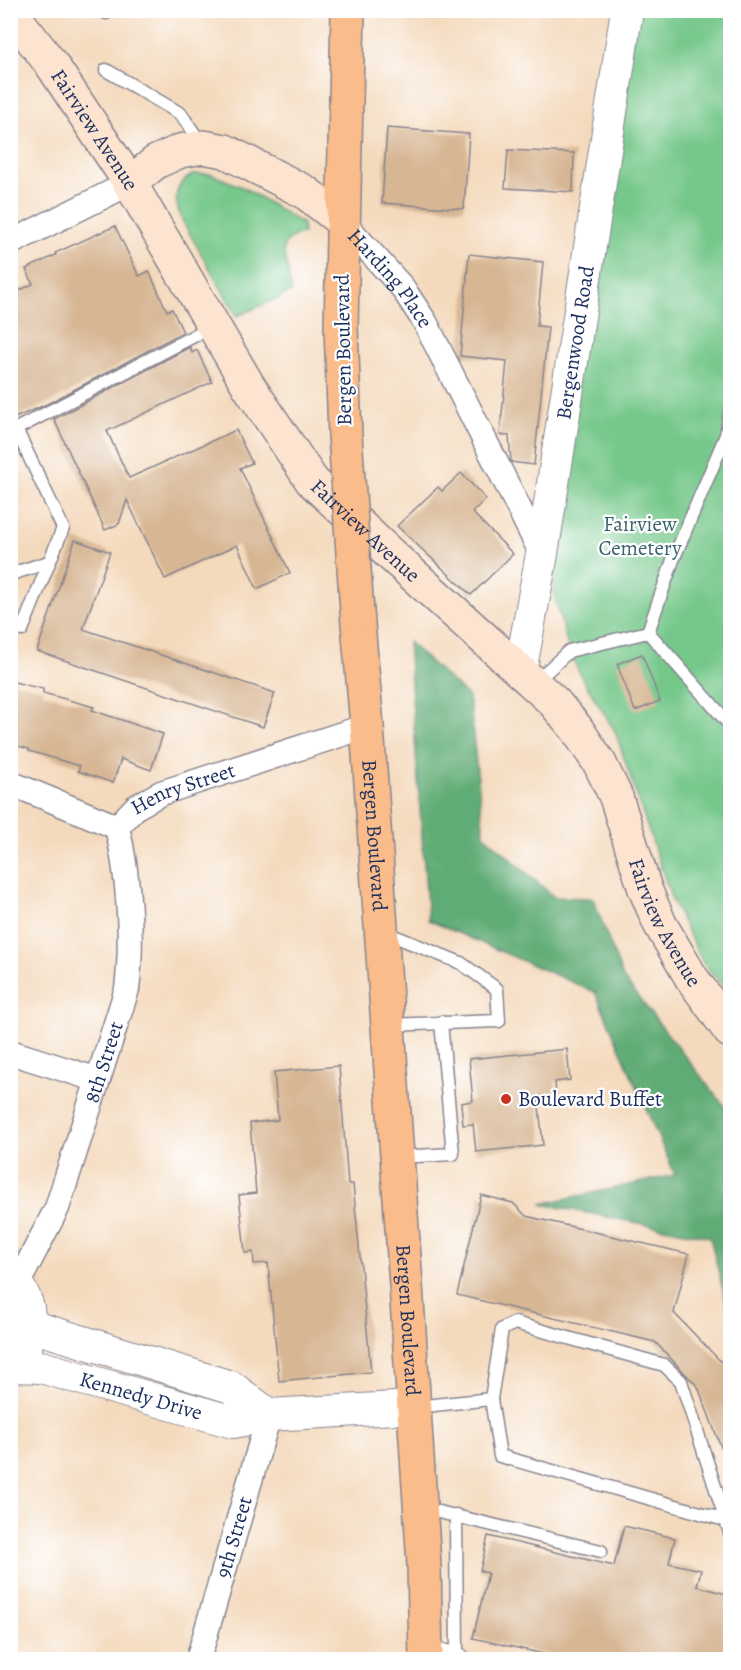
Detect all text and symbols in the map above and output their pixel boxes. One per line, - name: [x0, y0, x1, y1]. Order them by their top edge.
- street label: Fairview Avenue: [44, 64, 145, 195]
- street label: Harding Place: [341, 222, 439, 333]
- street label: Bergenwood Road: [549, 263, 601, 422]
- street label: Bergen Boulevard: [328, 273, 358, 426]
- street label: Fairview Avenue: [304, 473, 426, 589]
- park label: Fairview Cemetery: [598, 510, 682, 562]
- street label: Henry Street: [125, 756, 239, 821]
- street label: Bergen Boulevard: [355, 758, 394, 913]
- street label: Fairview Avenue: [622, 855, 708, 993]
- street label: 8th Street: [77, 1018, 130, 1106]
- place label: Boulevard Buffet: [518, 1085, 662, 1113]
- marker: Boulevard Buffet: [499, 1092, 513, 1106]
- street label: Bergen Boulevard: [389, 1243, 427, 1398]
- street label: Kennedy Drive: [76, 1365, 206, 1427]
- street label: 9th Street: [209, 1493, 259, 1581]

